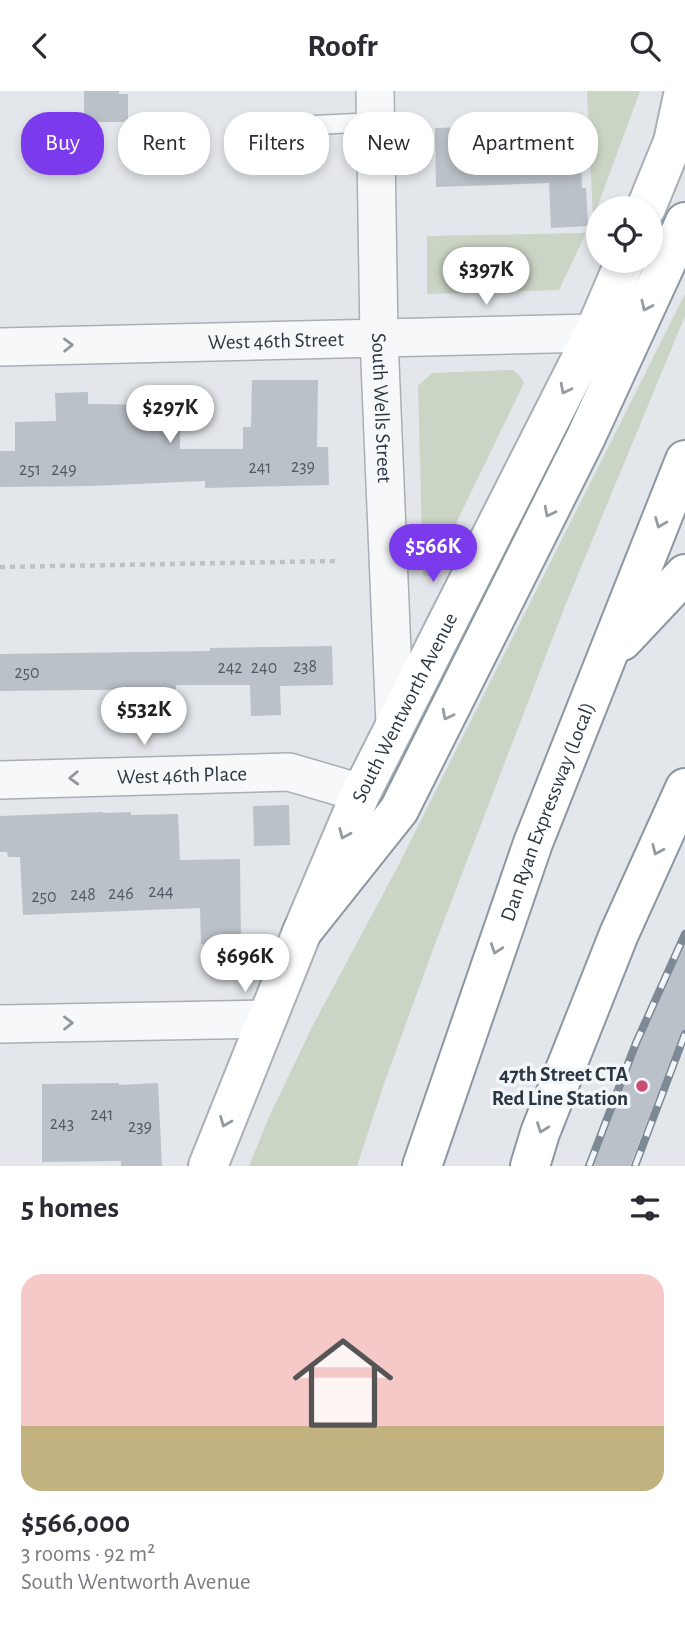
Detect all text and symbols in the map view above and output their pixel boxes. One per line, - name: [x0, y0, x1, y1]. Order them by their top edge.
- icon: back: [21, 27, 59, 65]
- icon: search: [626, 27, 664, 65]
- text: Roofr: [307, 30, 378, 62]
- chip: Buy: [21, 112, 104, 175]
- chip: Rent: [118, 112, 210, 175]
- chip: Filters: [224, 112, 329, 175]
- chip: New: [343, 112, 434, 175]
- chip: Apartment: [448, 112, 598, 175]
- map controls: [586, 196, 663, 273]
- button: locate: [586, 196, 663, 273]
- pin: $397K: [437, 247, 535, 307]
- text: $397K: [459, 258, 513, 281]
- one-way arrow: [640, 299, 654, 311]
- street label: West 46th Street: [208, 329, 344, 353]
- street label: South Wells Street: [368, 333, 395, 484]
- one-way arrow: [63, 337, 74, 353]
- one-way arrow: [560, 382, 574, 394]
- pin: $297K: [121, 385, 219, 445]
- text: $297K: [142, 396, 198, 419]
- house number: 239: [291, 458, 315, 476]
- house number: 241: [248, 459, 272, 477]
- house number: 251: [19, 461, 41, 479]
- house number: 249: [51, 461, 77, 479]
- one-way arrow: [543, 505, 557, 517]
- one-way arrow: [654, 516, 668, 528]
- pin: $566K: [384, 525, 482, 584]
- text: $566K: [405, 535, 461, 558]
- street label: South Wentworth Avenue: [348, 609, 462, 806]
- house number: 238: [293, 658, 317, 676]
- house number: 242: [217, 659, 243, 677]
- house number: 240: [251, 659, 277, 677]
- house number: 250: [14, 664, 40, 682]
- pin: $532K: [95, 687, 193, 747]
- text: $532K: [117, 698, 171, 721]
- street label: Dan Ryan Expressway (Local): [497, 699, 599, 924]
- one-way arrow: [441, 708, 455, 720]
- street label: West 46th Place: [117, 763, 247, 788]
- one-way arrow: [68, 770, 79, 785]
- one-way arrow: [338, 827, 352, 839]
- one-way arrow: [651, 843, 665, 856]
- house number: 244: [148, 883, 174, 901]
- house number: 246: [108, 885, 134, 903]
- house number: 248: [70, 886, 96, 904]
- house number: 250: [31, 888, 57, 906]
- pin: $696K: [196, 935, 294, 994]
- one-way arrow: [491, 942, 505, 954]
- text: $696K: [216, 945, 274, 968]
- one-way arrow: [63, 1015, 74, 1031]
- place label: 47th Street CTA Red Line Station: [492, 1064, 628, 1109]
- marker: 47th Street CTA Red Line Station: [634, 1078, 650, 1094]
- house number: 241: [90, 1106, 114, 1124]
- house number: 243: [50, 1115, 74, 1133]
- one-way arrow: [219, 1115, 233, 1127]
- house number: 239: [128, 1118, 152, 1136]
- one-way arrow: [536, 1122, 550, 1134]
- icon: filters: [626, 1189, 664, 1227]
- text: 5 homes: [21, 1193, 119, 1223]
- icon: home: [280, 1320, 406, 1446]
- text: $566,000: [21, 1508, 130, 1538]
- text: 3 rooms · 92 m²: [21, 1543, 155, 1566]
- text: South Wentworth Avenue: [21, 1571, 251, 1594]

